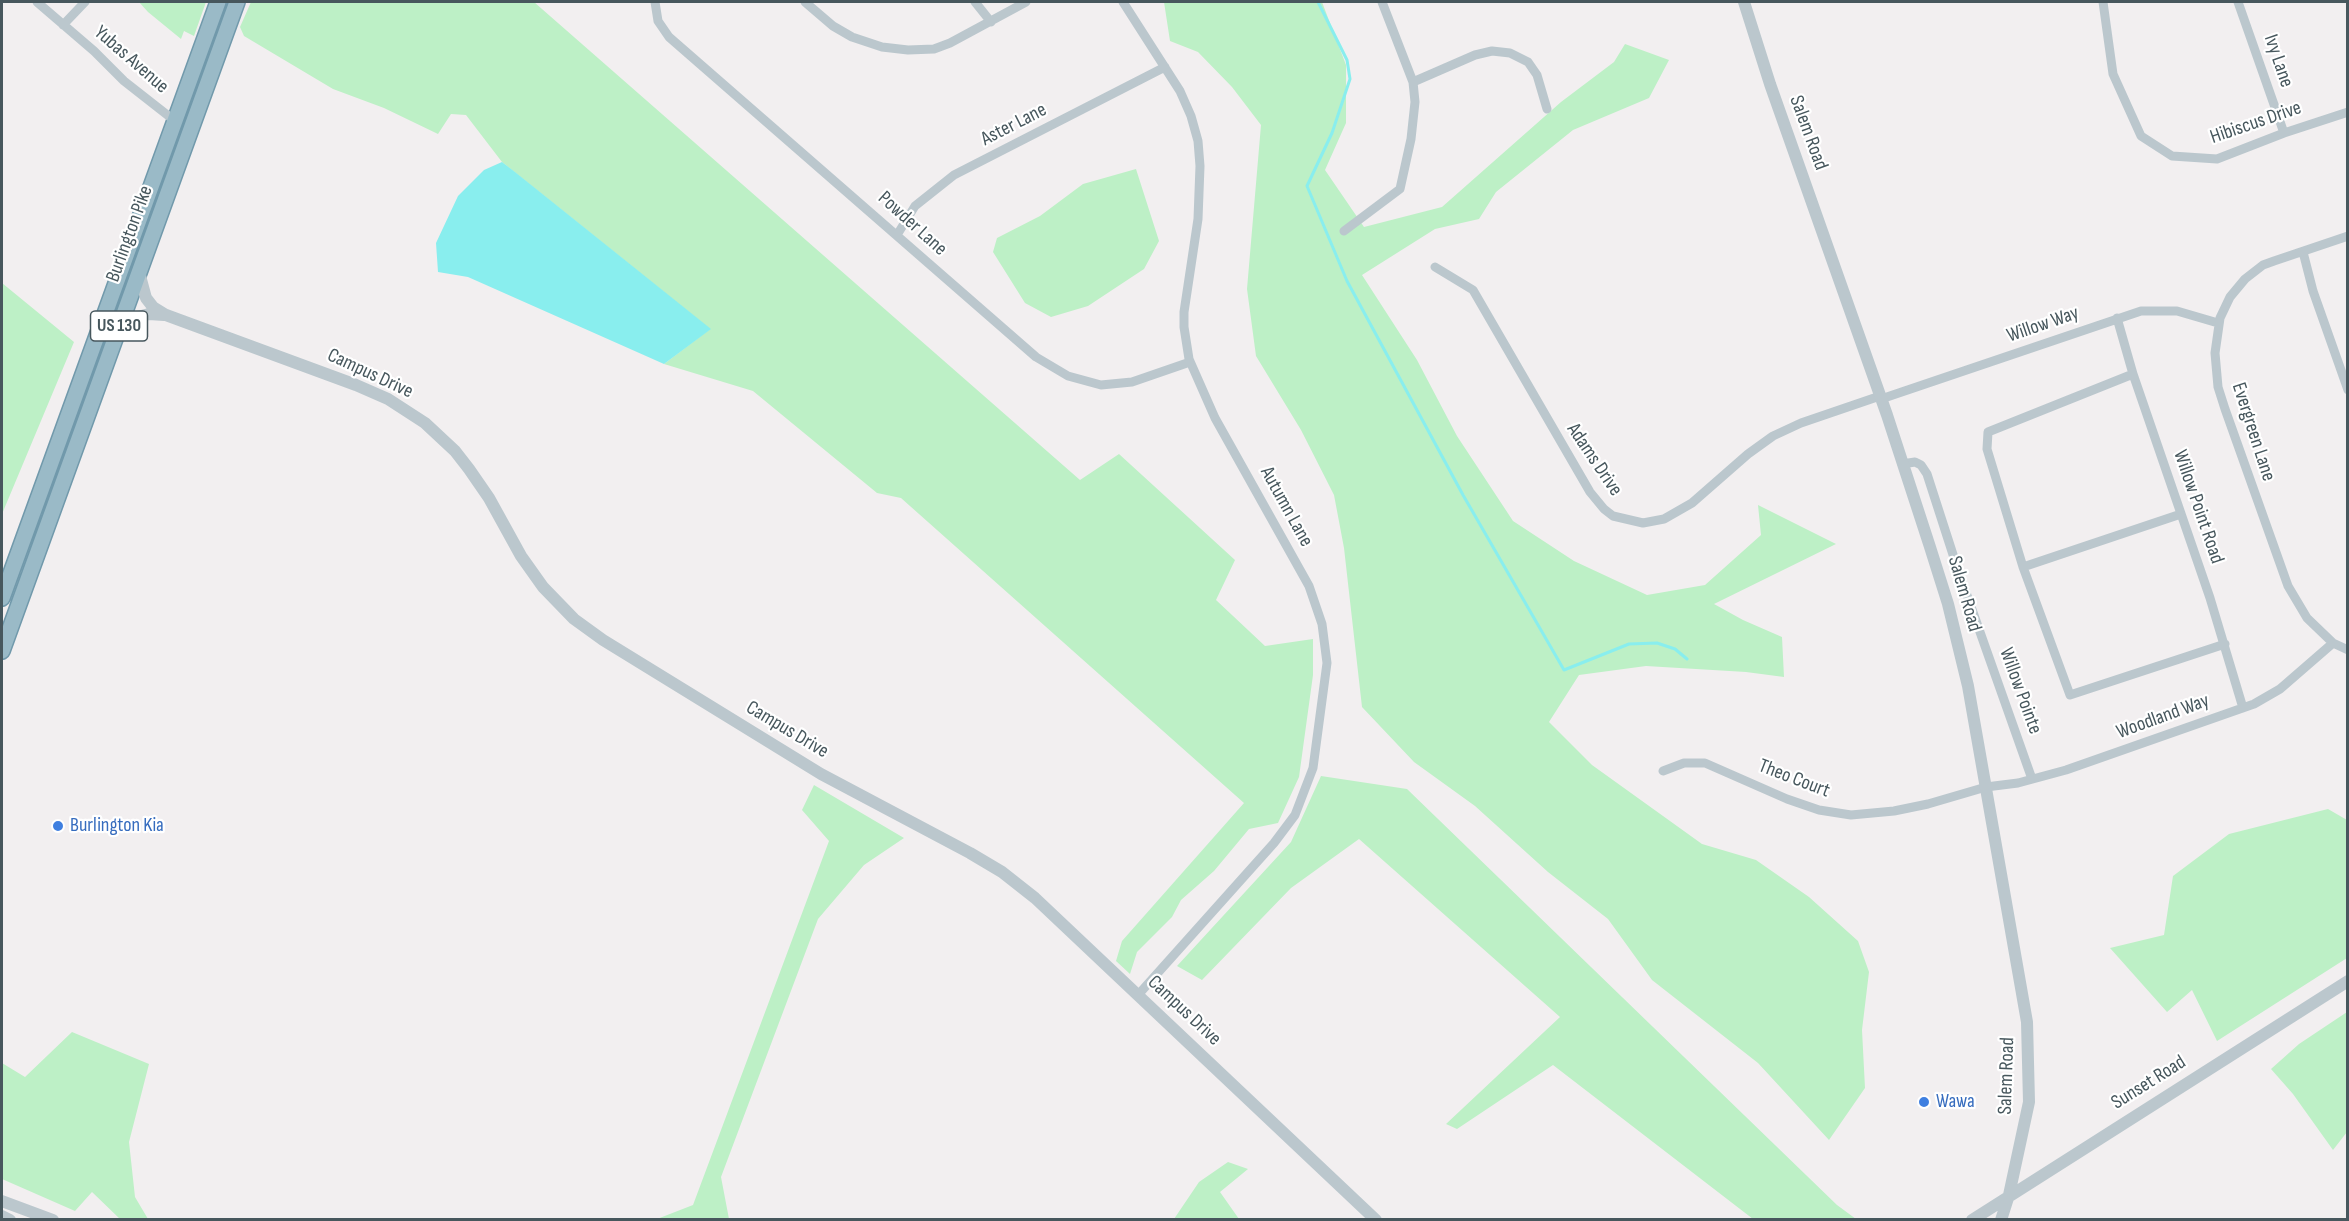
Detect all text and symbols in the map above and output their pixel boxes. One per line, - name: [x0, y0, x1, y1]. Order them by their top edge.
- street label: Yubas Avenue: [89, 21, 173, 99]
- street label: Ivy Lane: [2258, 31, 2298, 91]
- street label: Salem Road: [1783, 93, 1833, 173]
- street label: Hibiscus Drive: [2207, 96, 2305, 150]
- street label: Aster Lane: [977, 98, 1051, 152]
- street label: Burlington Pike: [101, 183, 159, 285]
- street label: Powder Lane: [872, 187, 952, 261]
- street label: Willow Way: [2004, 302, 2082, 348]
- road number: US 130: [90, 311, 148, 341]
- street label: Campus Drive: [323, 344, 417, 404]
- street label: Evergreen Lane: [2226, 380, 2280, 484]
- street label: Adams Drive: [1561, 419, 1627, 501]
- street label: Willow Point Road: [2167, 447, 2229, 567]
- street label: Autumn Lane: [1254, 463, 1318, 551]
- street label: Salem Road: [1942, 554, 1986, 634]
- street label: Willow Pointe: [1993, 645, 2047, 737]
- street label: Woodland Way: [2113, 689, 2213, 745]
- street label: Campus Drive: [741, 696, 833, 764]
- street label: Theo Court: [1755, 754, 1833, 804]
- place label: Burlington Kia: [70, 814, 164, 838]
- marker: Burlington Kia: [51, 819, 65, 833]
- street label: Campus Drive: [1142, 971, 1226, 1051]
- street label: Salem Road: [1994, 1037, 2020, 1115]
- street label: Sunset Road: [2107, 1051, 2191, 1115]
- place label: Wawa: [1936, 1090, 1975, 1114]
- marker: Wawa: [1917, 1095, 1931, 1109]

